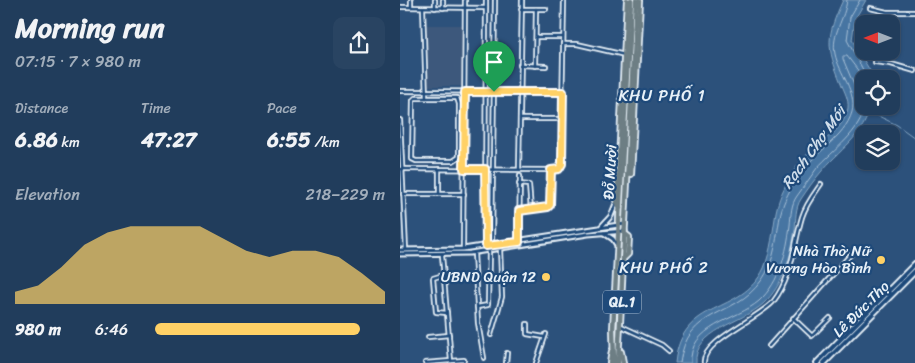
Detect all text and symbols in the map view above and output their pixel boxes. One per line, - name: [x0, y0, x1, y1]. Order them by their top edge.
- text: Morning run: [15, 3, 165, 52]
- north arrow: [855, 15, 900, 60]
- map controls: [855, 15, 900, 170]
- button: share: [333, 17, 385, 69]
- pin: [473, 41, 515, 92]
- text: 07:15 · 7 × 980 m: [15, 47, 141, 76]
- icon: arrive: [480, 48, 508, 76]
- button: locate: [855, 70, 900, 115]
- district label: KHU PHỐ 1: [618, 81, 706, 110]
- text: Distance: [15, 96, 68, 121]
- text: Time: [141, 96, 171, 121]
- text: Pace: [267, 96, 297, 121]
- water label: Rạch Chợ Mới: [773, 97, 856, 195]
- text: 6.86: [15, 121, 58, 159]
- text: 47:27: [141, 121, 197, 159]
- text: 6:55: [267, 121, 311, 159]
- button: layers: [855, 125, 900, 170]
- text: km: [58, 130, 80, 155]
- text: /km: [311, 130, 340, 155]
- street label: Đỗ Mười: [596, 143, 624, 200]
- text: Elevation: [15, 180, 80, 209]
- text: 218–229 m: [305, 180, 385, 209]
- place label: Nhà Thờ Nữ Vương Hòa Bình: [766, 238, 873, 281]
- district label: KHU PHỐ 2: [619, 253, 709, 282]
- marker: Nhà Thờ Nữ Vương Hòa Bình: [875, 254, 887, 266]
- place label: UBND Quận 12: [441, 264, 536, 290]
- marker: UBND Quận 12: [540, 271, 552, 283]
- street label: Lê Đức Thọ: [826, 274, 896, 344]
- road number: QL.1: [603, 290, 641, 314]
- text: 980 m: [15, 315, 61, 344]
- text: 6:46: [95, 315, 128, 344]

